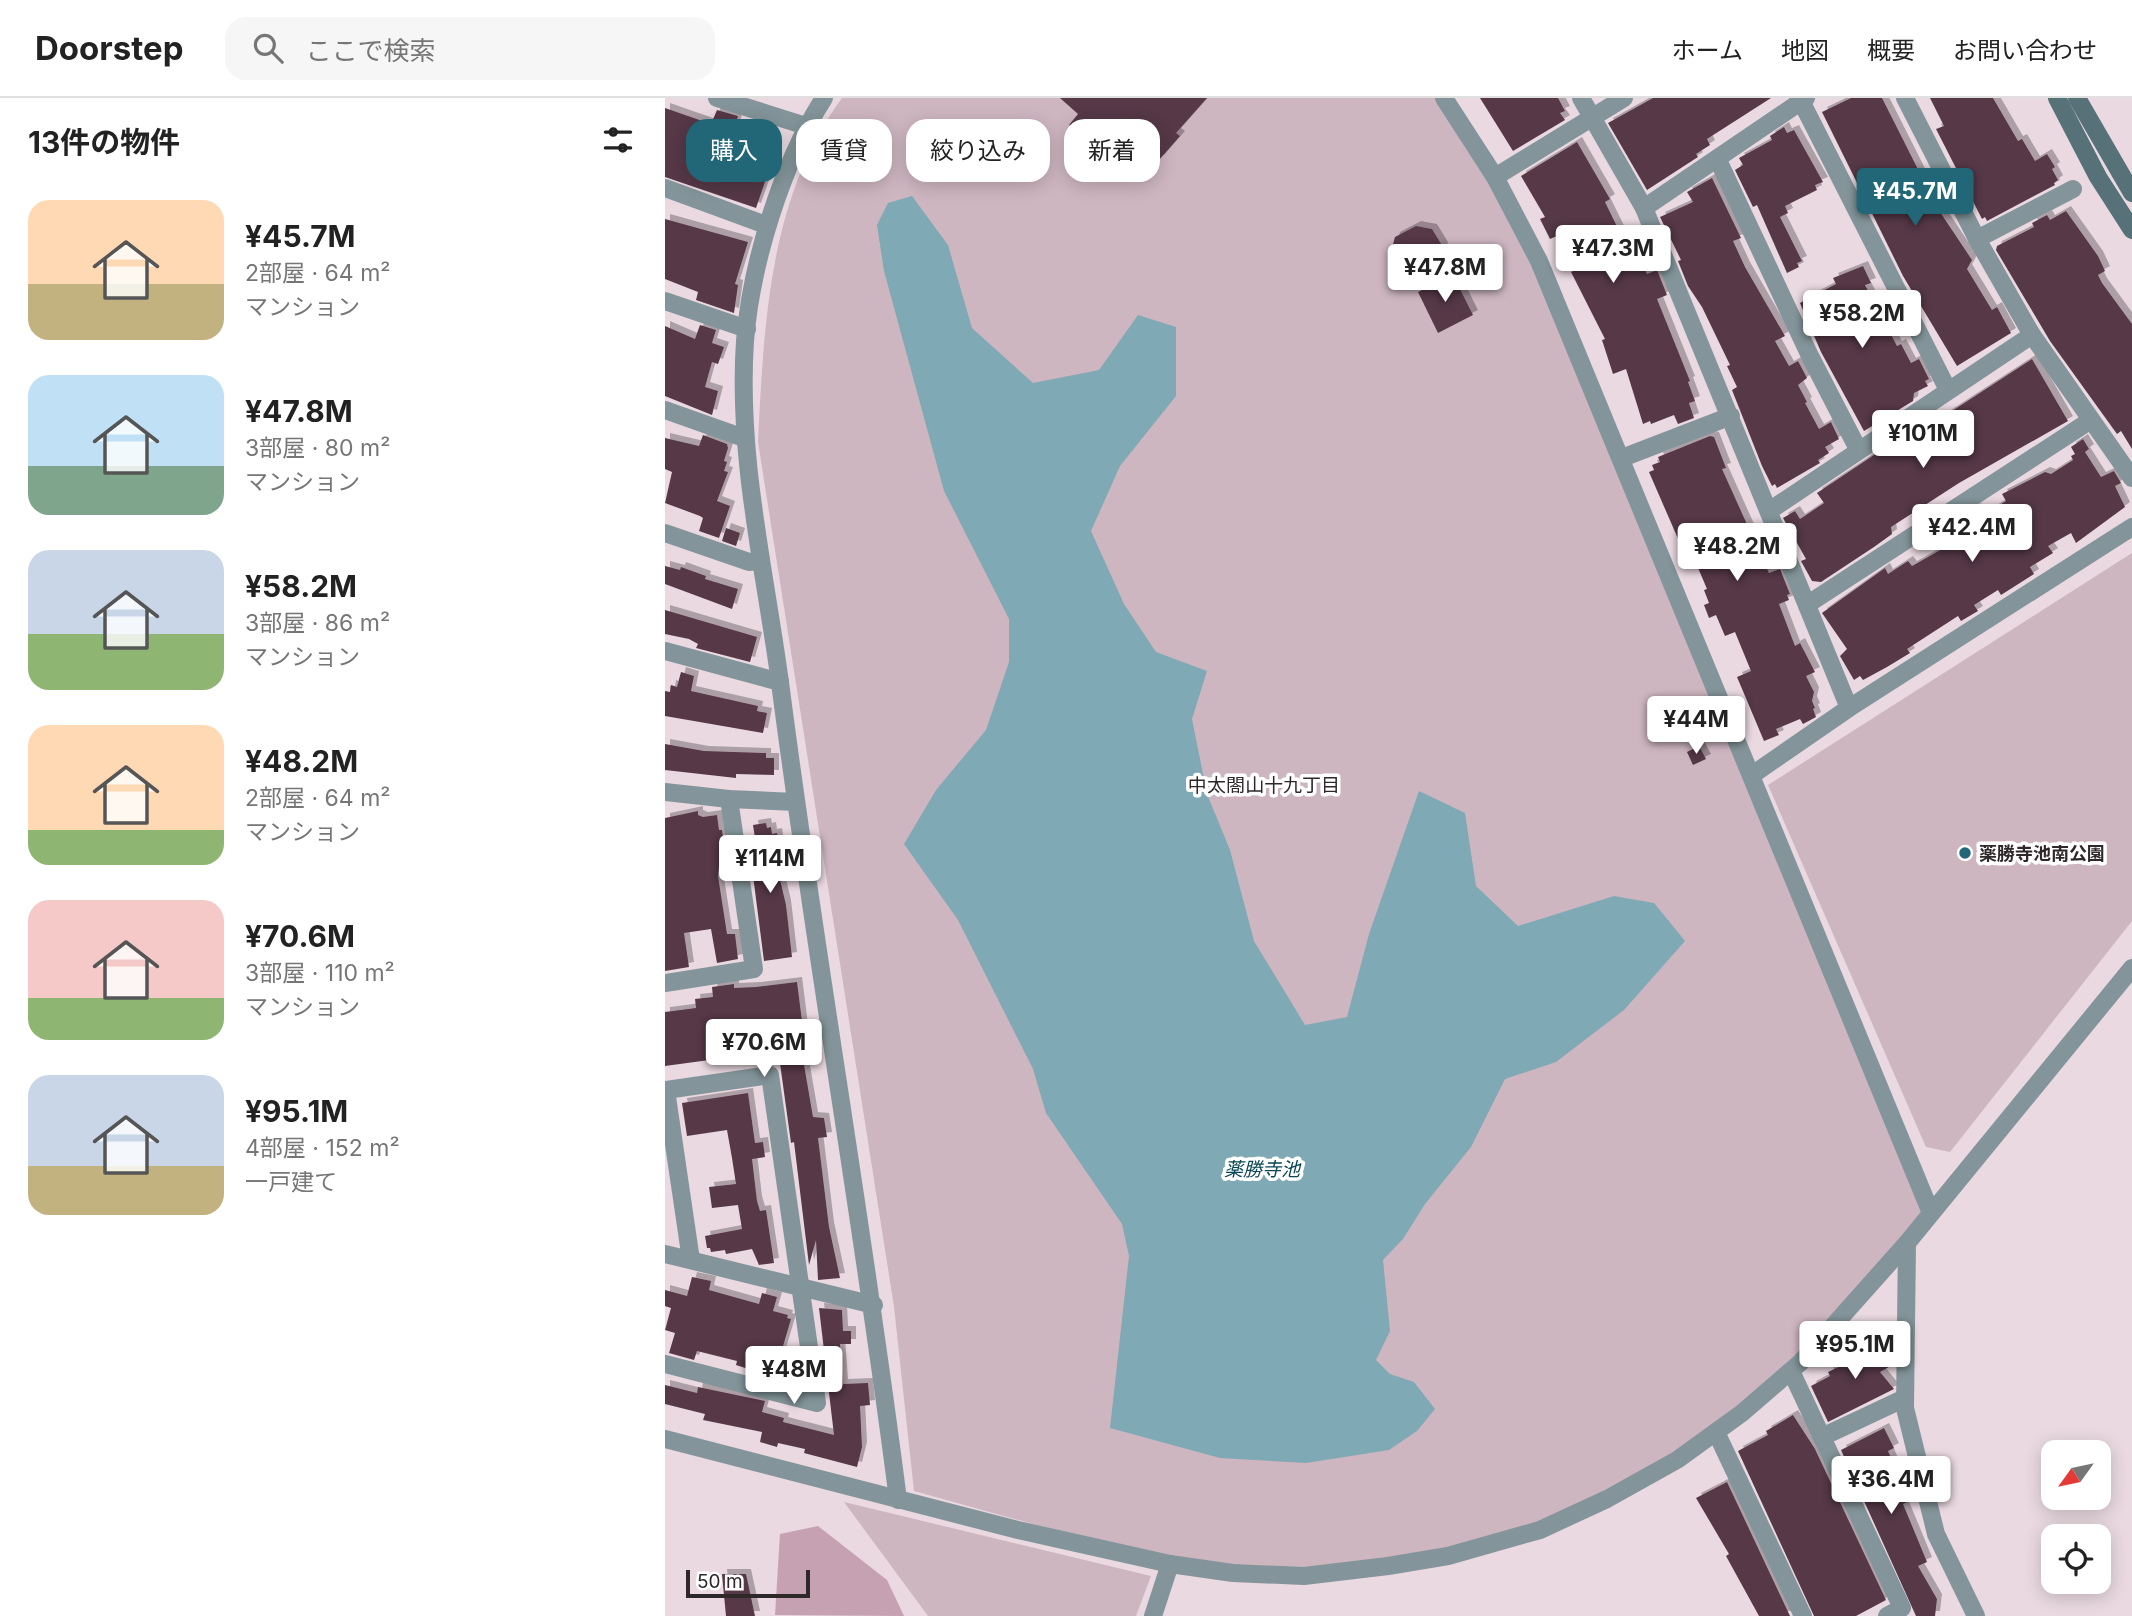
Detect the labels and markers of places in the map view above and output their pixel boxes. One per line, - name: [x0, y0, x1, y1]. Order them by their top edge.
- pin: ¥45.7M: [1858, 169, 1972, 228]
- pin: ¥47.3M: [1556, 226, 1670, 285]
- pin: ¥47.8M: [1388, 244, 1502, 304]
- pin: ¥58.2M: [1805, 290, 1919, 350]
- pin: ¥101M: [1874, 410, 1972, 470]
- pin: ¥42.4M: [1915, 504, 2029, 564]
- pin: ¥48.2M: [1680, 524, 1794, 583]
- pin: ¥44M: [1655, 696, 1737, 756]
- pin: ¥114M: [721, 836, 819, 895]
- place label: 薬勝寺池南公園: [1979, 843, 2105, 864]
- marker: 薬勝寺池南公園: [1957, 845, 1973, 861]
- pin: ¥70.6M: [707, 1020, 821, 1079]
- pin: ¥95.1M: [1798, 1322, 1912, 1381]
- pin: ¥48M: [753, 1346, 835, 1406]
- pin: ¥36.4M: [1834, 1456, 1948, 1516]

